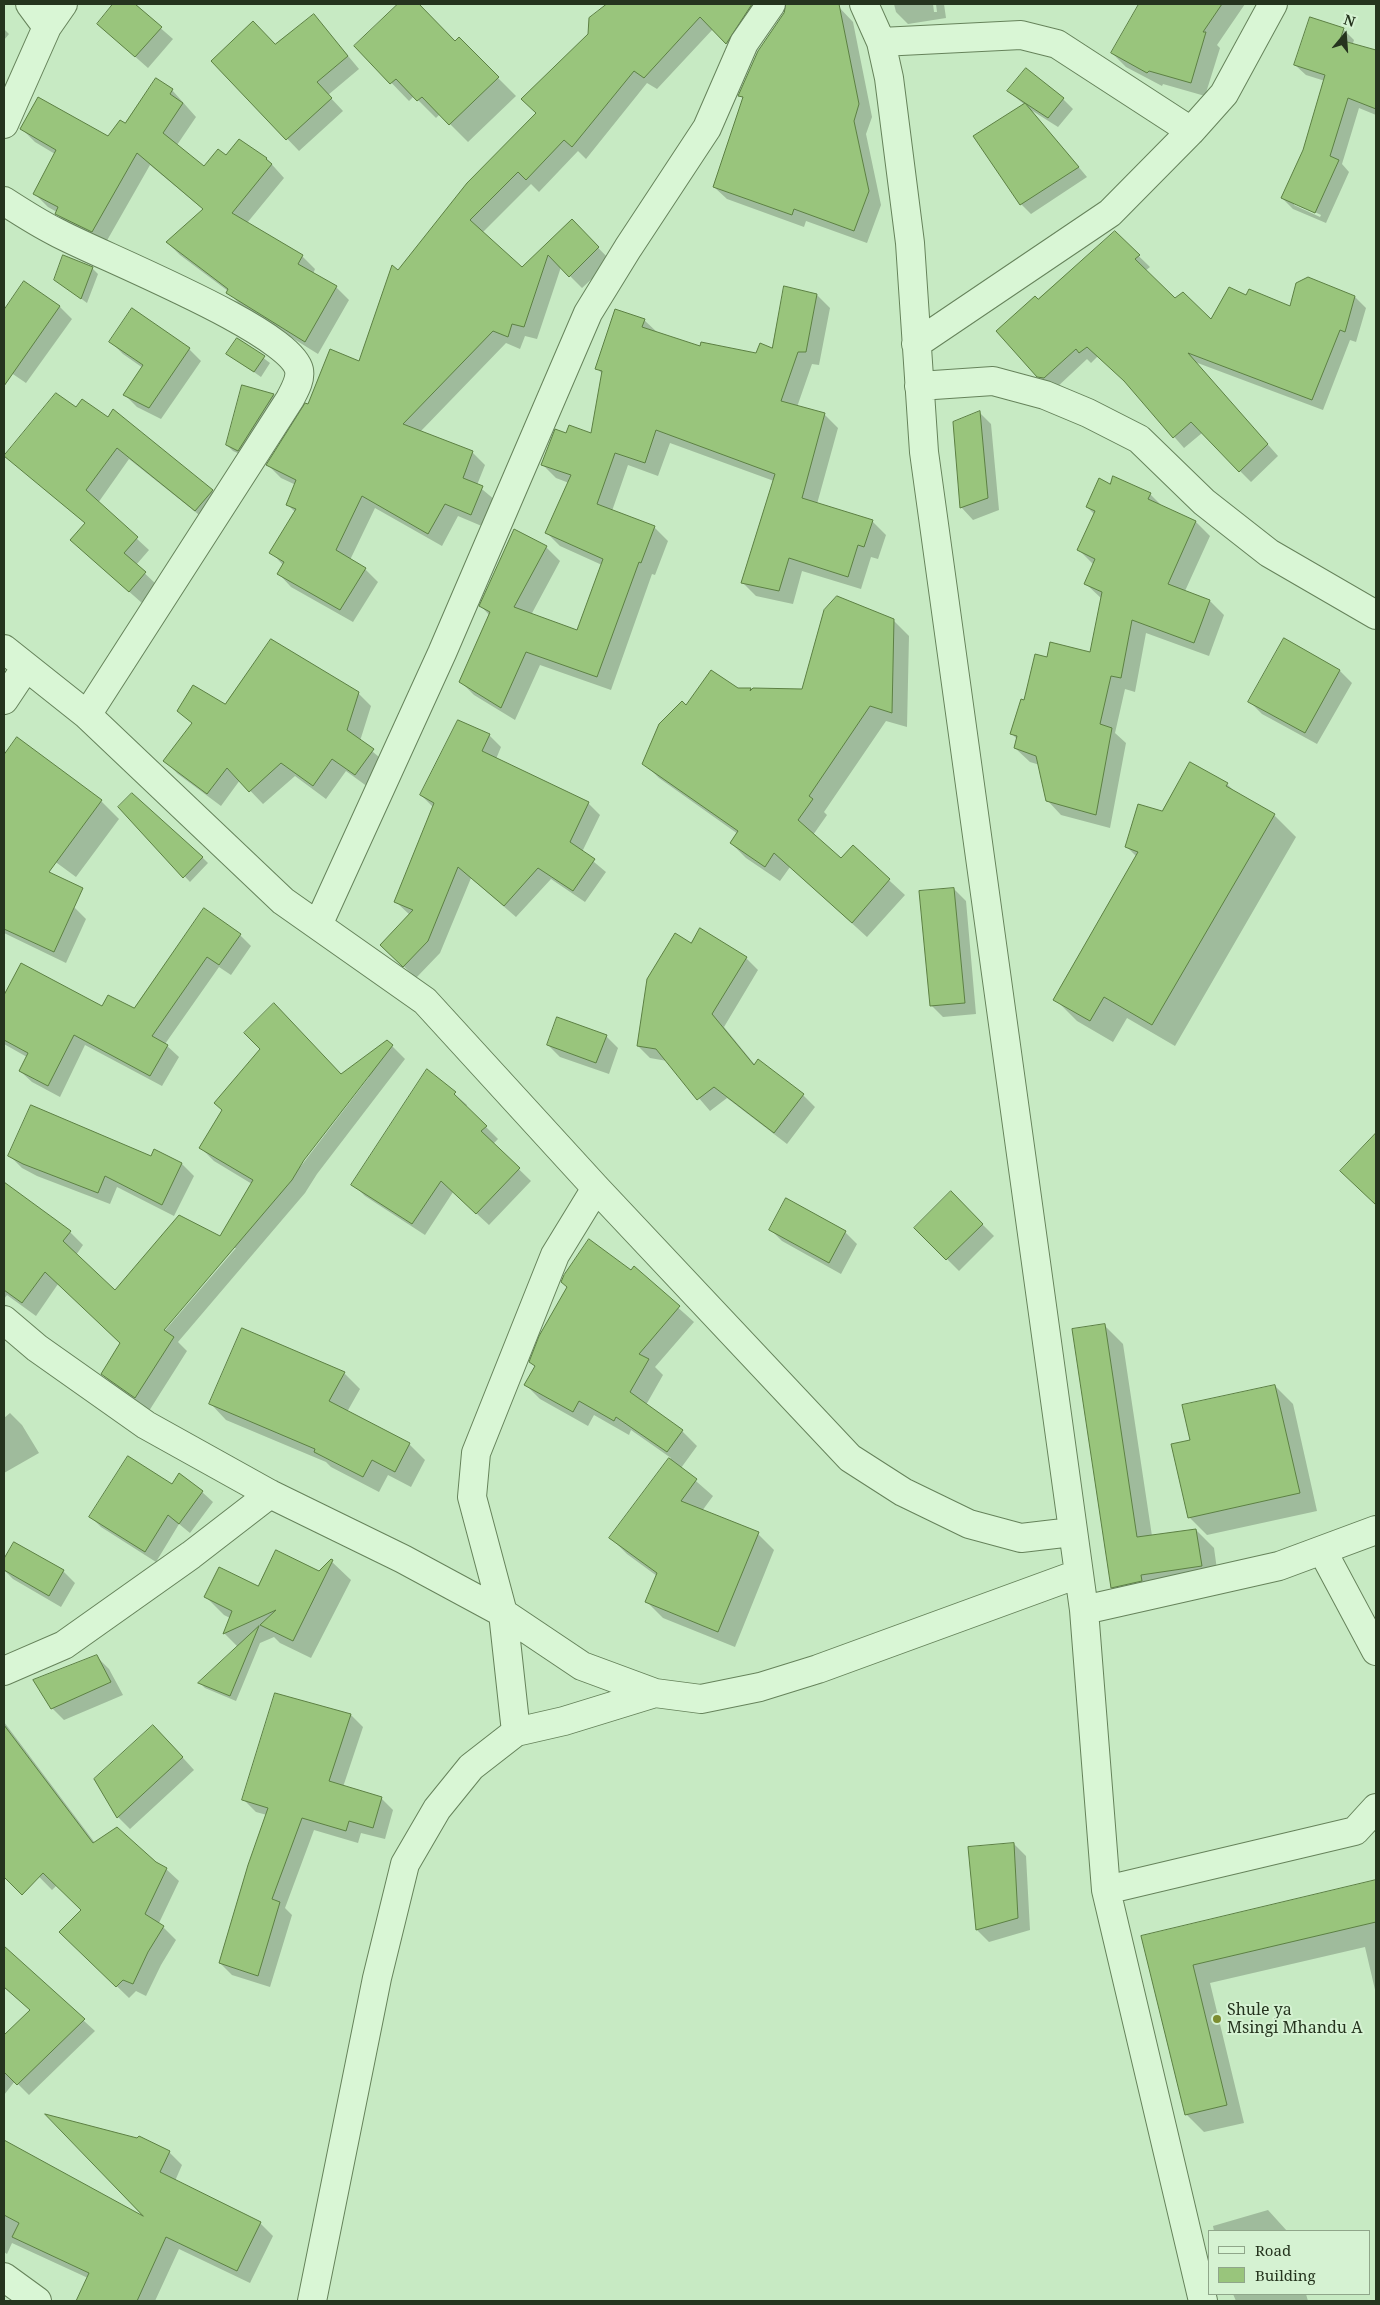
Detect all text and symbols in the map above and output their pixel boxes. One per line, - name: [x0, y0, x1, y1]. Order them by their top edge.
- north arrow: [1320, 10, 1370, 60]
- text: N: [1342, 10, 1358, 31]
- place label: Shule ya Msingi Mhandu A: [1227, 2000, 1362, 2038]
- marker: Shule ya Msingi Mhandu A: [1211, 2013, 1223, 2025]
- legend: [1208, 2230, 1370, 2295]
- text: Road: [1255, 2240, 1291, 2260]
- text: Building: [1255, 2265, 1316, 2285]

